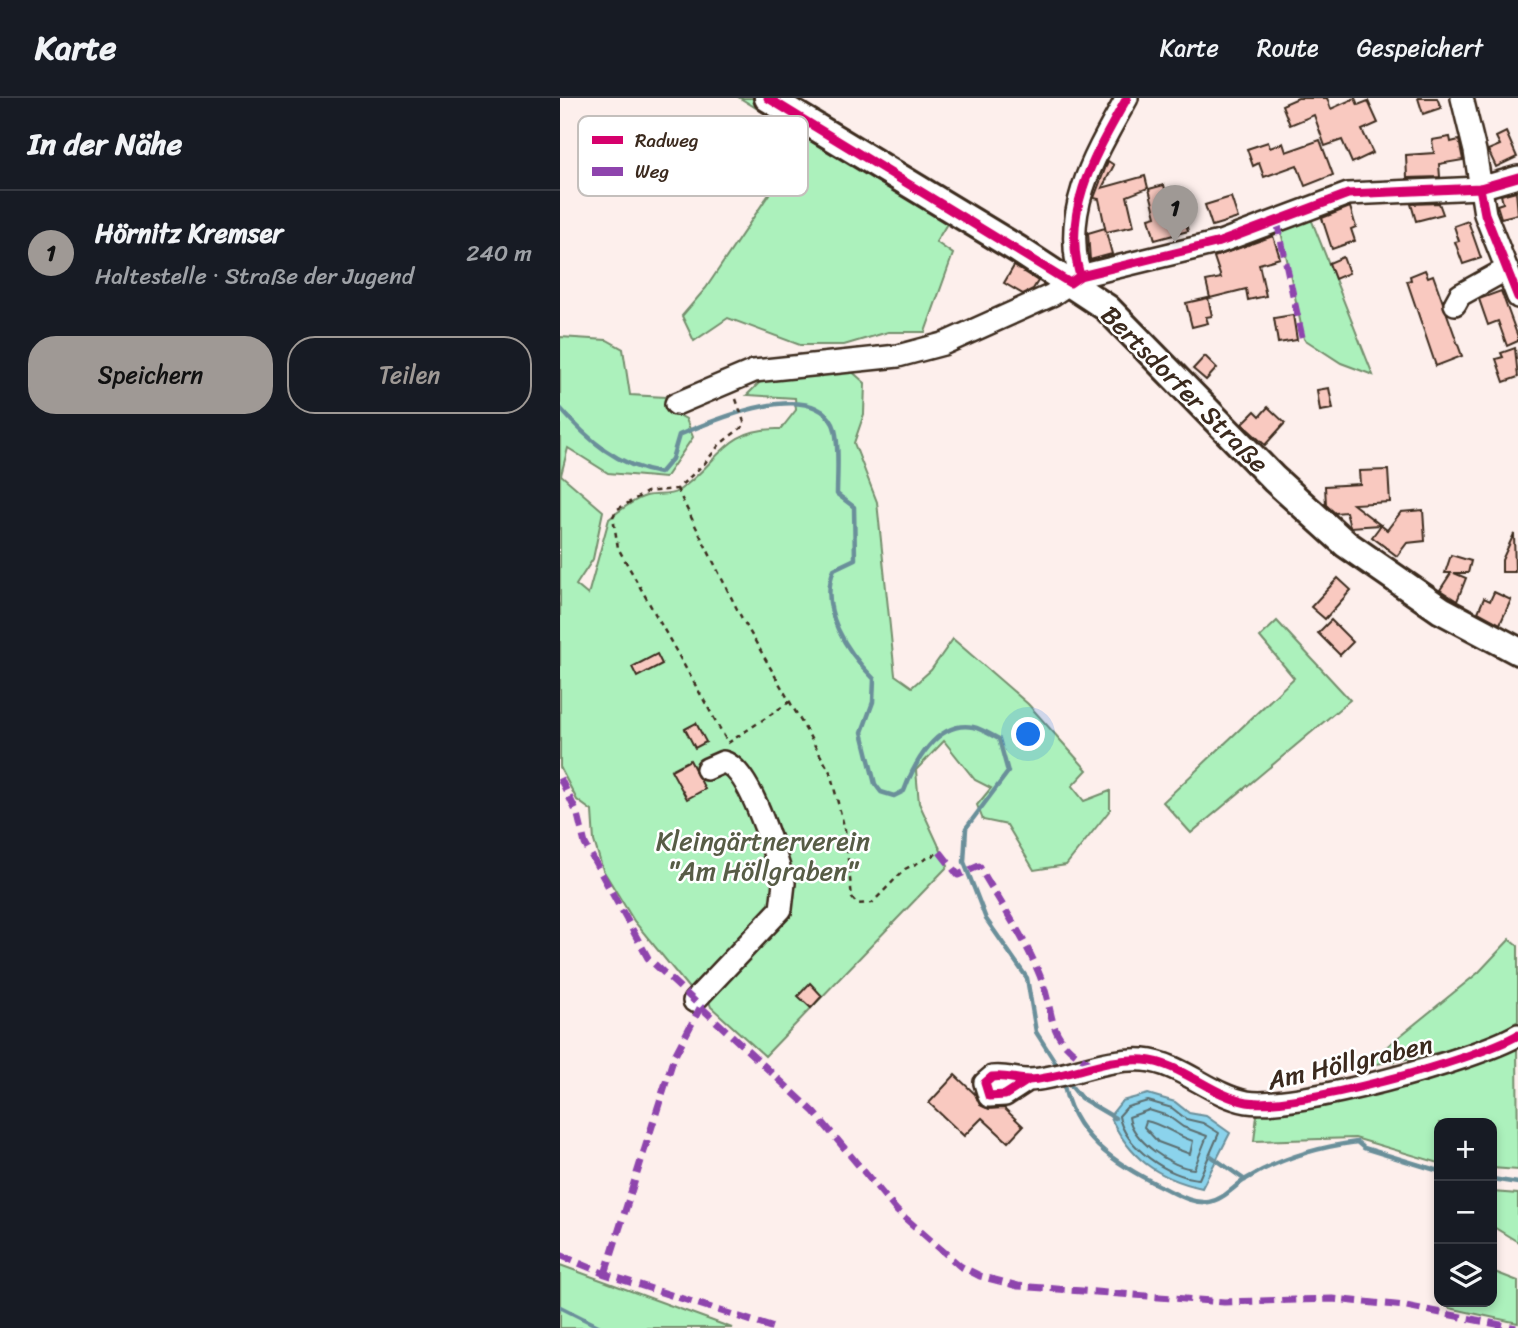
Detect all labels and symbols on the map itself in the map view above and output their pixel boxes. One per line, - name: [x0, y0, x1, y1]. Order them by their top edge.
- legend: [578, 116, 808, 196]
- text: Radweg: [635, 124, 699, 157]
- text: Weg: [635, 155, 669, 188]
- pin: 1: [1152, 185, 1198, 243]
- street label: Bertsdorfer Straße: [1090, 294, 1280, 484]
- your location: [1011, 717, 1045, 751]
- park label: Kleingärtnerverein "Am Höllgraben": [656, 818, 870, 894]
- street label: Am Höllgraben: [1262, 1021, 1437, 1104]

